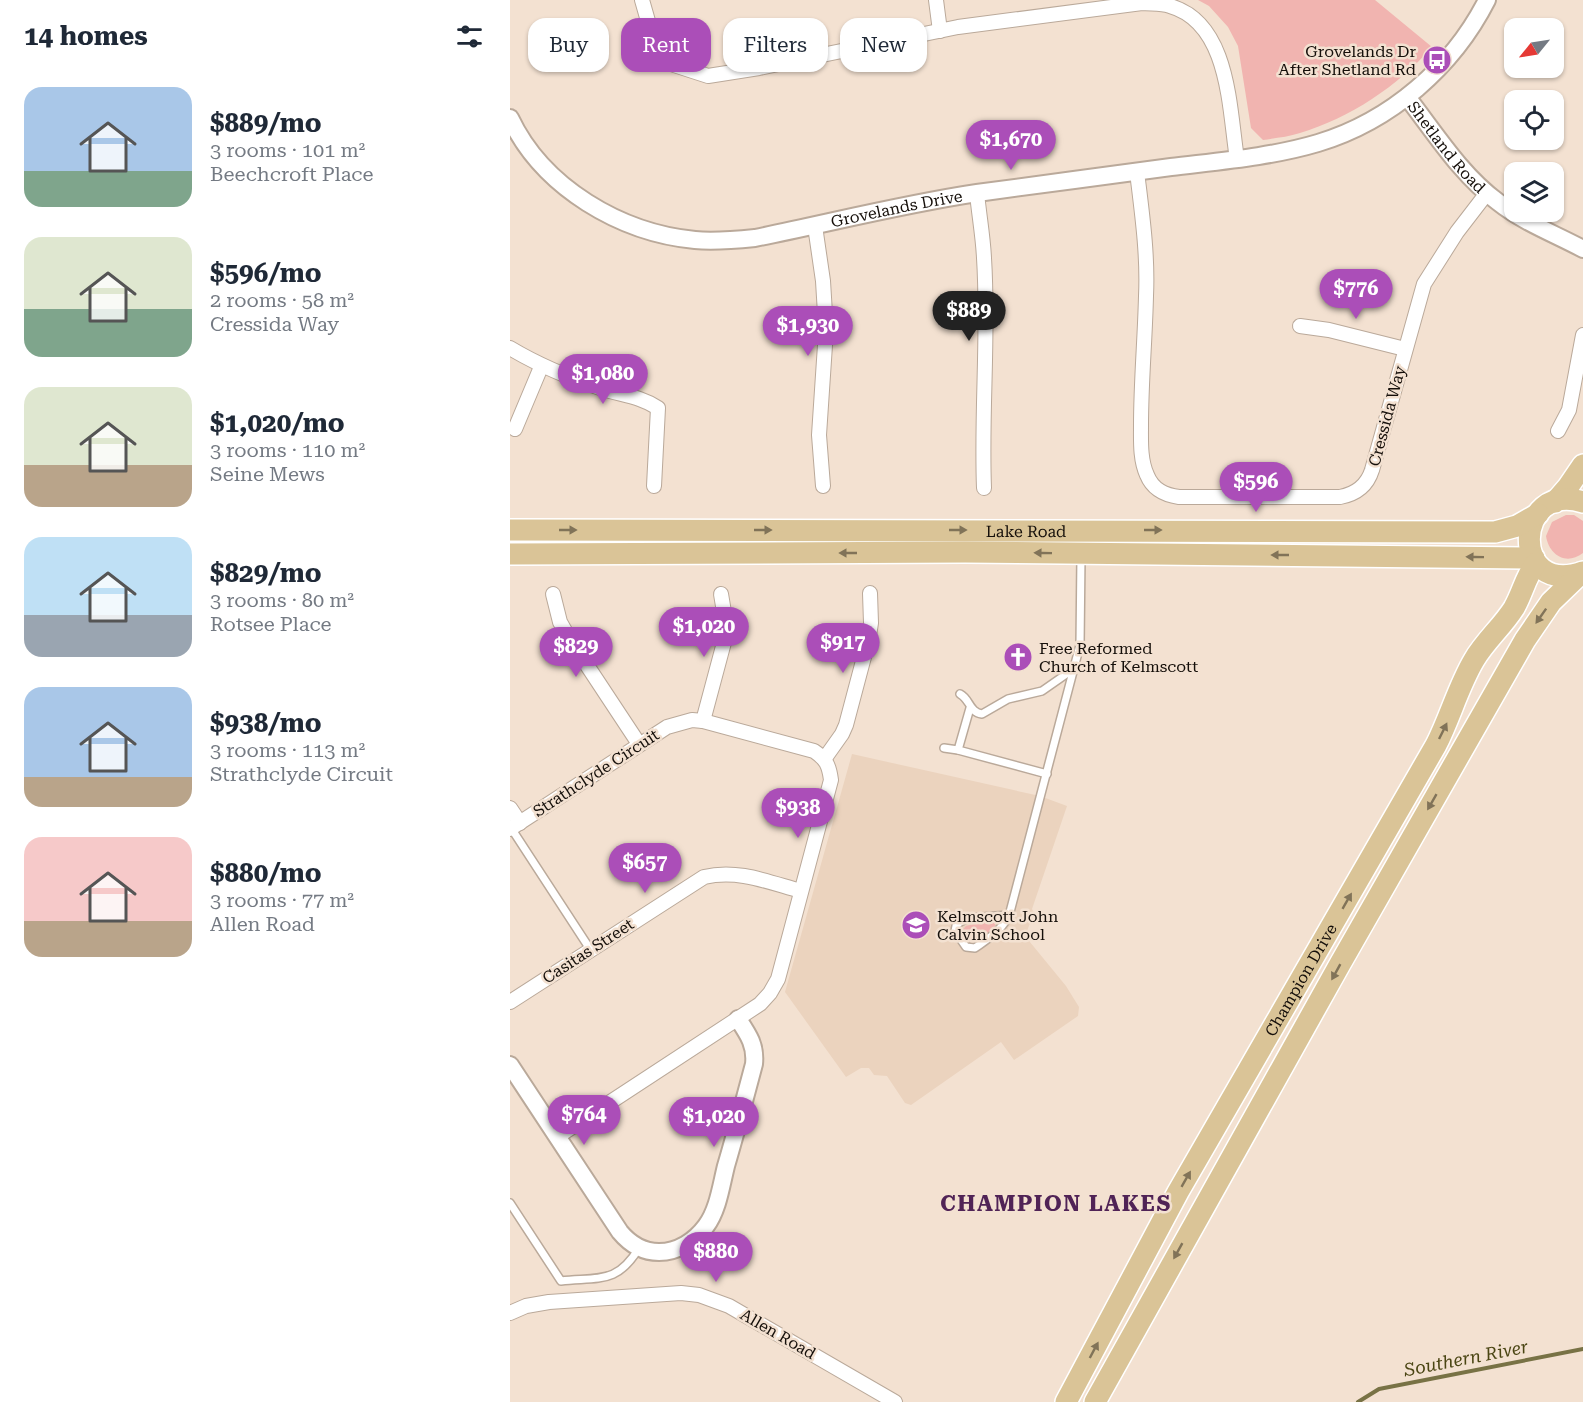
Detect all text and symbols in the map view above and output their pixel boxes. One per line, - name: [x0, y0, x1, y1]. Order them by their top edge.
- chip: Buy: [528, 18, 609, 72]
- chip: Rent: [621, 18, 711, 72]
- chip: Filters: [723, 18, 828, 72]
- chip: New: [840, 18, 927, 72]
- north arrow: [1504, 18, 1564, 78]
- map controls: [1504, 18, 1564, 222]
- icon: filters: [453, 20, 486, 53]
- text: 14 homes: [24, 21, 148, 51]
- place label: Grovelands Dr After Shetland Rd: [1279, 42, 1416, 79]
- bus stop icon: Grovelands Dr After Shetland Rd: [1421, 44, 1453, 76]
- button: locate: [1504, 90, 1564, 150]
- street label: Shetland Road: [1404, 97, 1490, 197]
- text: $889/mo: [210, 108, 322, 138]
- icon: home: [72, 111, 144, 183]
- pin: $1,670: [962, 120, 1060, 171]
- text: $1,670: [980, 127, 1042, 151]
- text: 3 rooms · 101 m²: [210, 138, 365, 162]
- text: Beechcroft Place: [210, 162, 373, 186]
- button: layers: [1504, 162, 1564, 222]
- street label: Grovelands Drive: [829, 186, 964, 231]
- text: $596/mo: [210, 258, 322, 288]
- icon: home: [72, 261, 144, 333]
- pin: $776: [1320, 269, 1392, 320]
- text: $776: [1334, 276, 1378, 300]
- text: 2 rooms · 58 m²: [210, 288, 354, 312]
- pin: $889: [933, 291, 1005, 342]
- text: $889: [947, 298, 991, 322]
- pin: $1,930: [759, 306, 857, 357]
- text: Cressida Way: [210, 312, 339, 336]
- text: $1,930: [777, 313, 839, 337]
- pin: $1,080: [554, 354, 652, 405]
- text: $1,080: [572, 361, 634, 385]
- street label: Cressida Way: [1364, 363, 1410, 468]
- text: $1,020/mo: [210, 408, 345, 438]
- icon: home: [72, 411, 144, 483]
- text: 3 rooms · 110 m²: [210, 438, 365, 462]
- text: Seine Mews: [210, 462, 325, 486]
- pin: $596: [1220, 462, 1292, 513]
- text: $596: [1234, 469, 1278, 493]
- street label: Lake Road: [986, 521, 1066, 541]
- one-way arrow: [559, 525, 578, 535]
- one-way arrow: [754, 525, 773, 535]
- one-way arrow: [949, 525, 968, 535]
- one-way arrow: [1144, 525, 1163, 535]
- one-way arrow: [839, 548, 858, 558]
- one-way arrow: [1034, 548, 1053, 558]
- one-way arrow: [1271, 550, 1290, 560]
- one-way arrow: [1466, 552, 1485, 562]
- text: $829/mo: [210, 558, 322, 588]
- icon: home: [72, 561, 144, 633]
- text: 3 rooms · 80 m²: [210, 588, 354, 612]
- pin: $1,020: [655, 607, 753, 658]
- one-way arrow: [1535, 607, 1547, 623]
- text: Rotsee Place: [210, 612, 332, 636]
- text: $1,020: [673, 614, 735, 638]
- pin: $917: [807, 623, 879, 674]
- pin: $829: [540, 627, 612, 678]
- text: $917: [821, 630, 865, 654]
- text: $829: [554, 634, 598, 658]
- place label: Free Reformed Church of Kelmscott: [1039, 639, 1198, 676]
- church icon: Free Reformed Church of Kelmscott: [1002, 641, 1034, 673]
- text: $938/mo: [210, 708, 322, 738]
- icon: home: [72, 711, 144, 783]
- one-way arrow: [1439, 723, 1448, 740]
- street label: Strathclyde Circuit: [529, 725, 663, 821]
- text: 3 rooms · 113 m²: [210, 738, 365, 762]
- text: Strathclyde Circuit: [210, 762, 393, 786]
- pin: $938: [762, 788, 834, 839]
- one-way arrow: [1427, 794, 1438, 810]
- text: $938: [776, 795, 820, 819]
- pin: $657: [609, 843, 681, 894]
- text: $657: [623, 850, 667, 874]
- text: $880/mo: [210, 858, 322, 888]
- icon: home: [72, 861, 144, 933]
- text: 3 rooms · 77 m²: [210, 888, 354, 912]
- one-way arrow: [1342, 892, 1352, 909]
- place label: Kelmscott John Calvin School: [937, 907, 1058, 944]
- school or university icon: Kelmscott John Calvin School: [900, 909, 932, 941]
- text: Allen Road: [210, 912, 315, 936]
- street label: Casitas Street: [539, 914, 637, 988]
- street label: Champion Drive: [1261, 920, 1340, 1039]
- one-way arrow: [1331, 963, 1341, 980]
- pin: $764: [548, 1095, 620, 1146]
- pin: $1,020: [665, 1097, 763, 1148]
- text: $764: [562, 1102, 606, 1126]
- text: $1,020: [683, 1104, 745, 1128]
- one-way arrow: [1181, 1170, 1191, 1187]
- district label: CHAMPION LAKES: [940, 1191, 1172, 1216]
- pin: $880: [680, 1232, 752, 1283]
- text: $880: [694, 1239, 738, 1263]
- one-way arrow: [1173, 1243, 1183, 1260]
- street label: Allen Road: [737, 1305, 819, 1363]
- water label: Southern River: [1401, 1336, 1530, 1381]
- one-way arrow: [1089, 1342, 1099, 1359]

